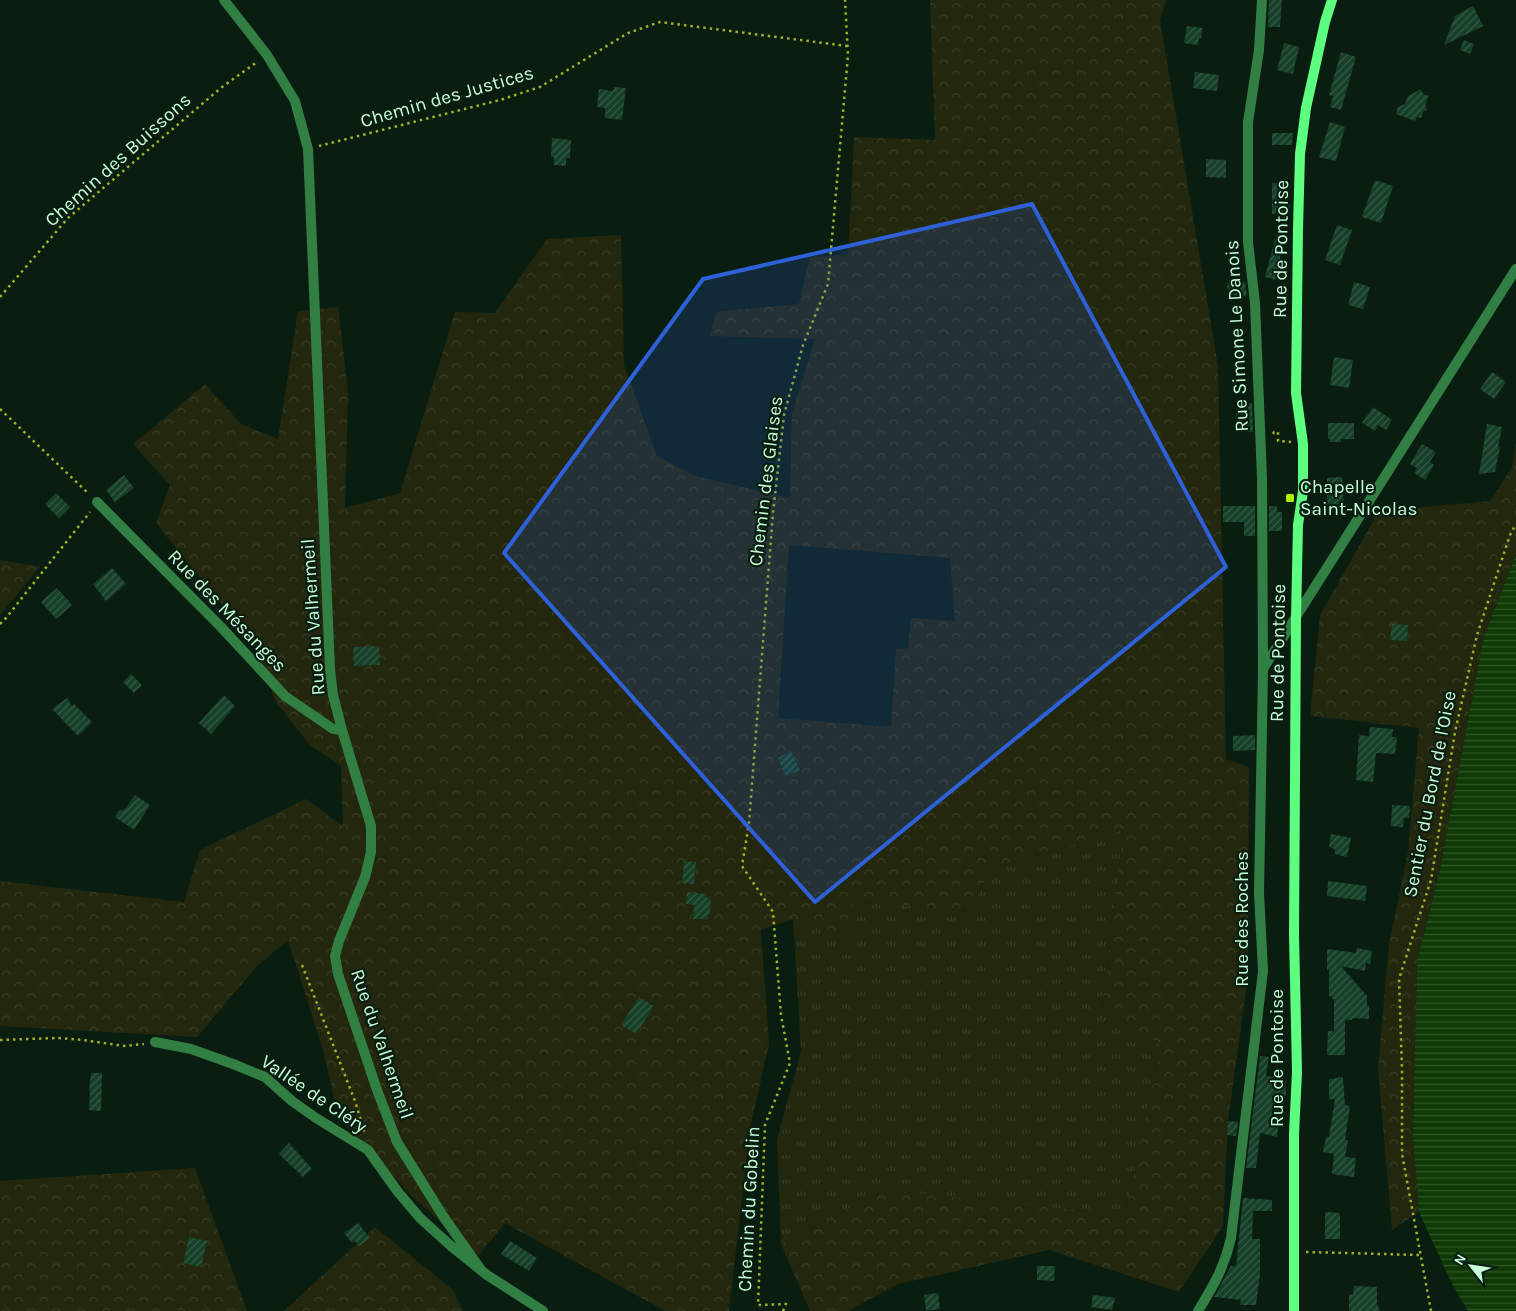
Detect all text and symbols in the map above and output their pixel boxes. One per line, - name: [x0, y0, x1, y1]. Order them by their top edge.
- street label: Chemin des Justices: [358, 62, 536, 132]
- street label: Chemin des Buissons: [41, 89, 195, 231]
- street label: Rue de Pontoise: [1269, 180, 1293, 318]
- street label: Rue Simone Le Danois: [1221, 240, 1253, 432]
- street label: Chemin des Glaises: [745, 395, 787, 567]
- place label: Chapelle Saint-Nicolas: [1300, 476, 1417, 520]
- marker: Chapelle Saint-Nicolas: [1284, 492, 1296, 504]
- street label: Rue du Valhermeil: [297, 538, 329, 696]
- street label: Rue des Mésanges: [163, 545, 291, 677]
- street label: Rue de Pontoise: [1266, 584, 1290, 722]
- street label: Sentier du Bord de l'Oise: [1399, 689, 1461, 899]
- street label: Rue des Roches: [1231, 851, 1253, 987]
- street label: Rue du Valhermeil: [346, 966, 418, 1122]
- street label: Rue de Pontoise: [1266, 989, 1288, 1127]
- street label: Vallée de Cléry: [257, 1050, 371, 1138]
- street label: Chemin du Gobelin: [734, 1126, 764, 1292]
- north arrow: [1446, 1241, 1496, 1291]
- text: N: [1450, 1251, 1470, 1268]

